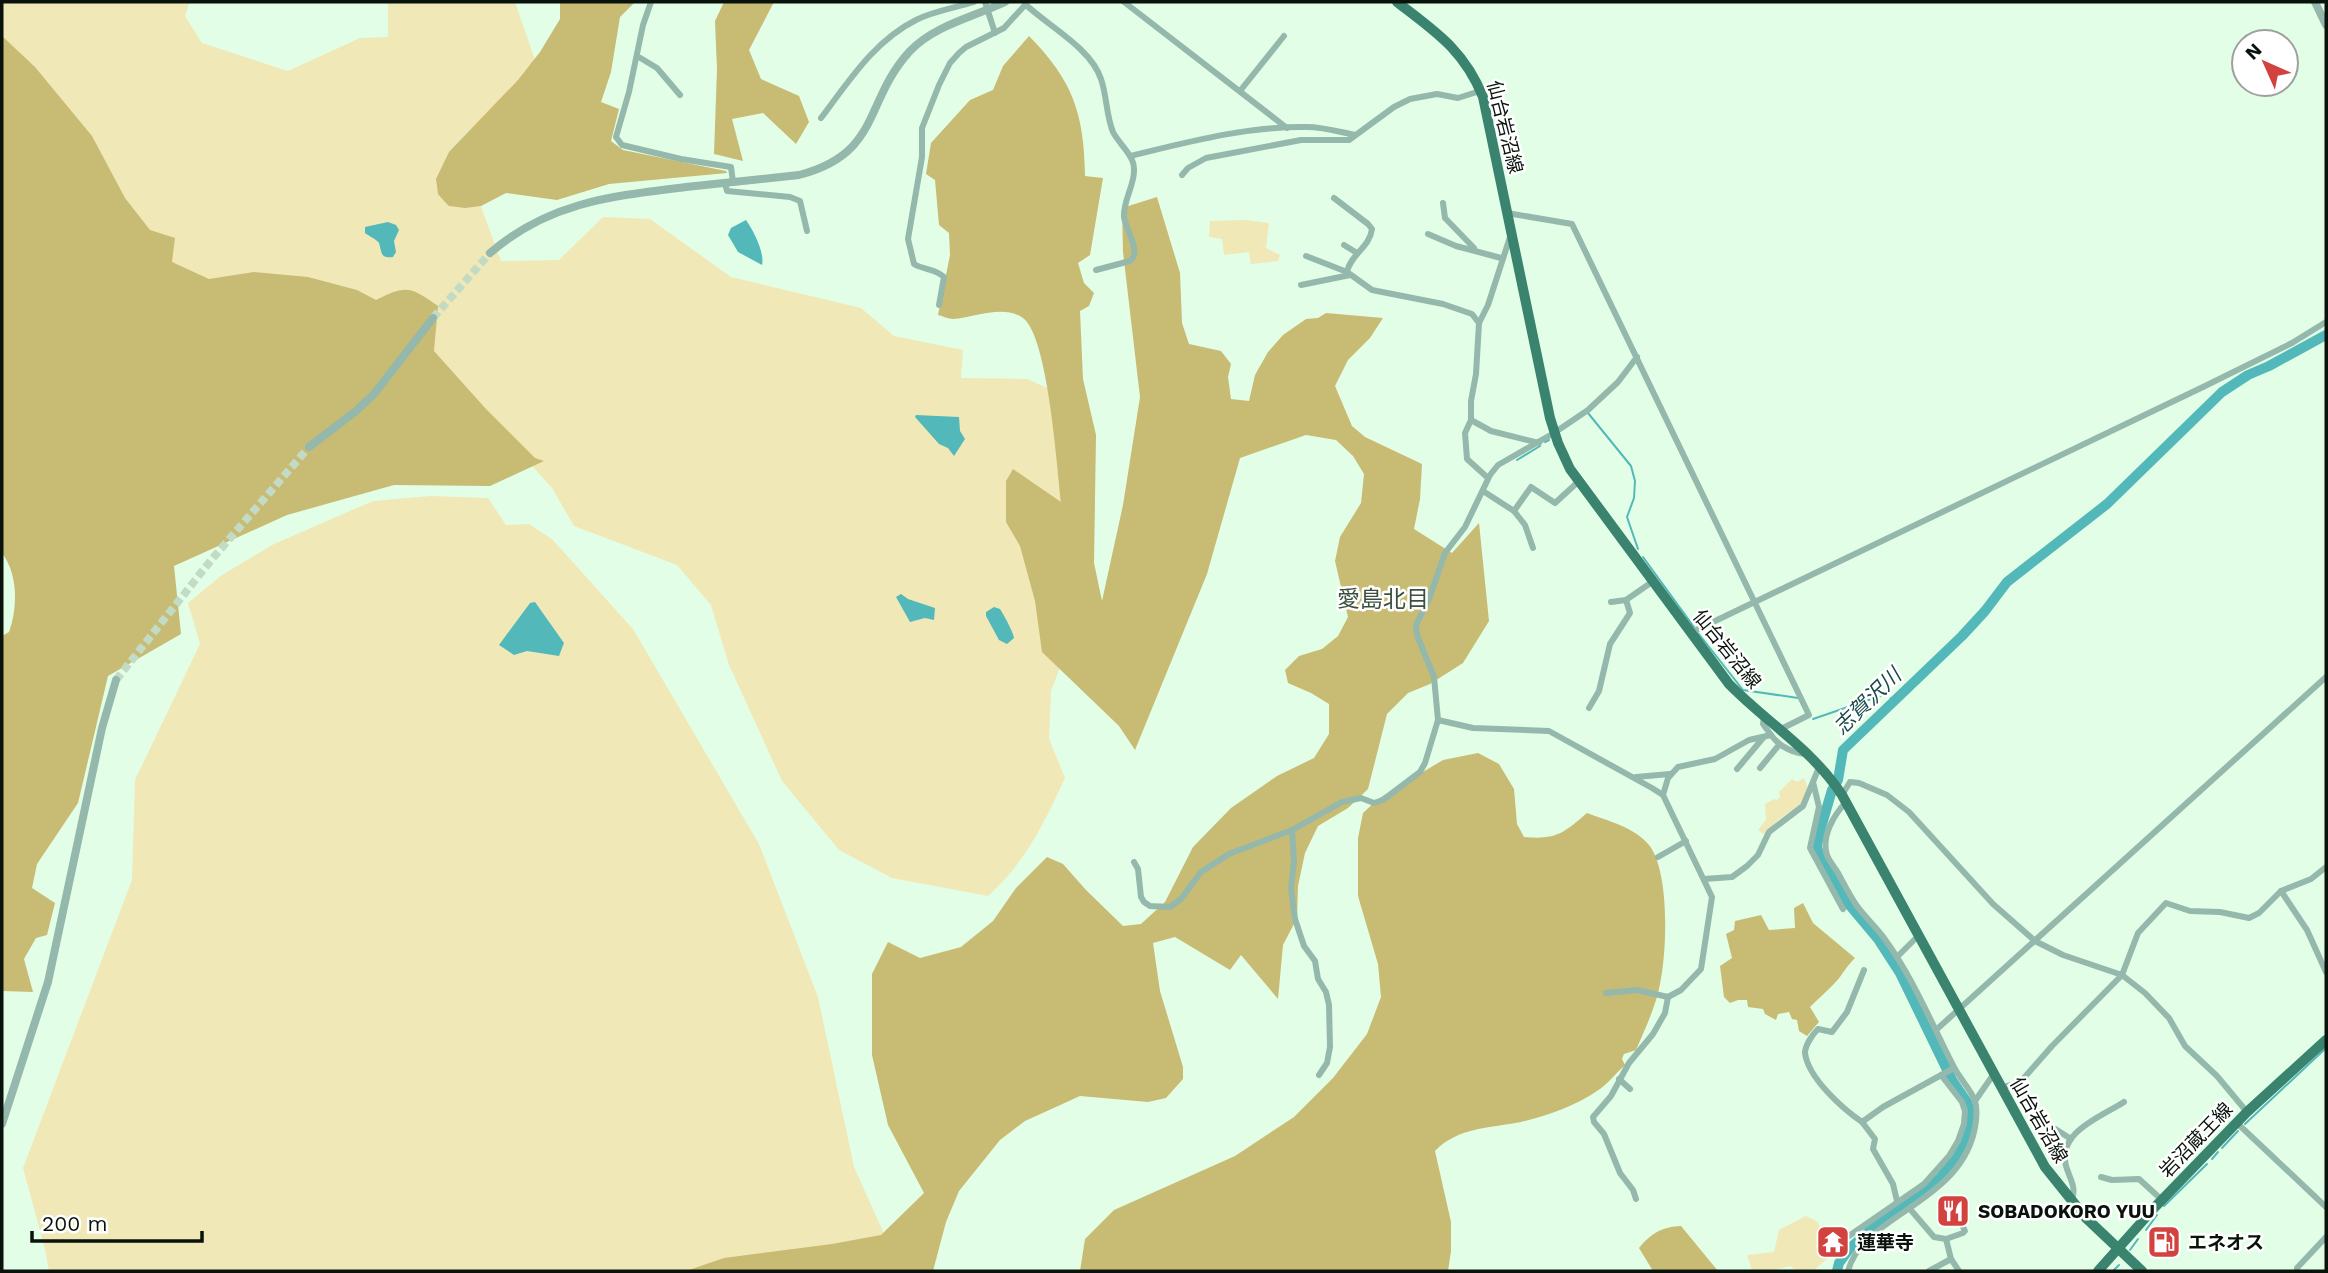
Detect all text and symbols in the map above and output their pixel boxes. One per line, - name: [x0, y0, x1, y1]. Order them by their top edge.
- north arrow: [2230, 28, 2300, 98]
- text: N: [2240, 38, 2266, 64]
- street label: 仙台岩沼線: [1482, 78, 1528, 176]
- district label: 愛島北目: [1337, 586, 1429, 613]
- street label: 仙台岩沼線: [1688, 605, 1766, 693]
- water label: 志賀沢川: [1828, 661, 1907, 739]
- street label: 仙台岩沼線: [2005, 1073, 2073, 1167]
- street label: 岩沼蔵王線: [2155, 1098, 2237, 1182]
- restaurant icon: SOBADOKORO YUU: [1934, 1192, 1972, 1230]
- scale bar: [32, 1200, 201, 1244]
- place label: SOBADOKORO YUU: [1978, 1200, 2155, 1223]
- text: 200 m: [42, 1211, 108, 1236]
- temple icon: 蓮華寺: [1814, 1223, 1852, 1261]
- fuel station icon: エネオス: [2145, 1223, 2183, 1261]
- place label: 蓮華寺: [1857, 1231, 1914, 1254]
- place label: エネオス: [2188, 1231, 2264, 1254]

